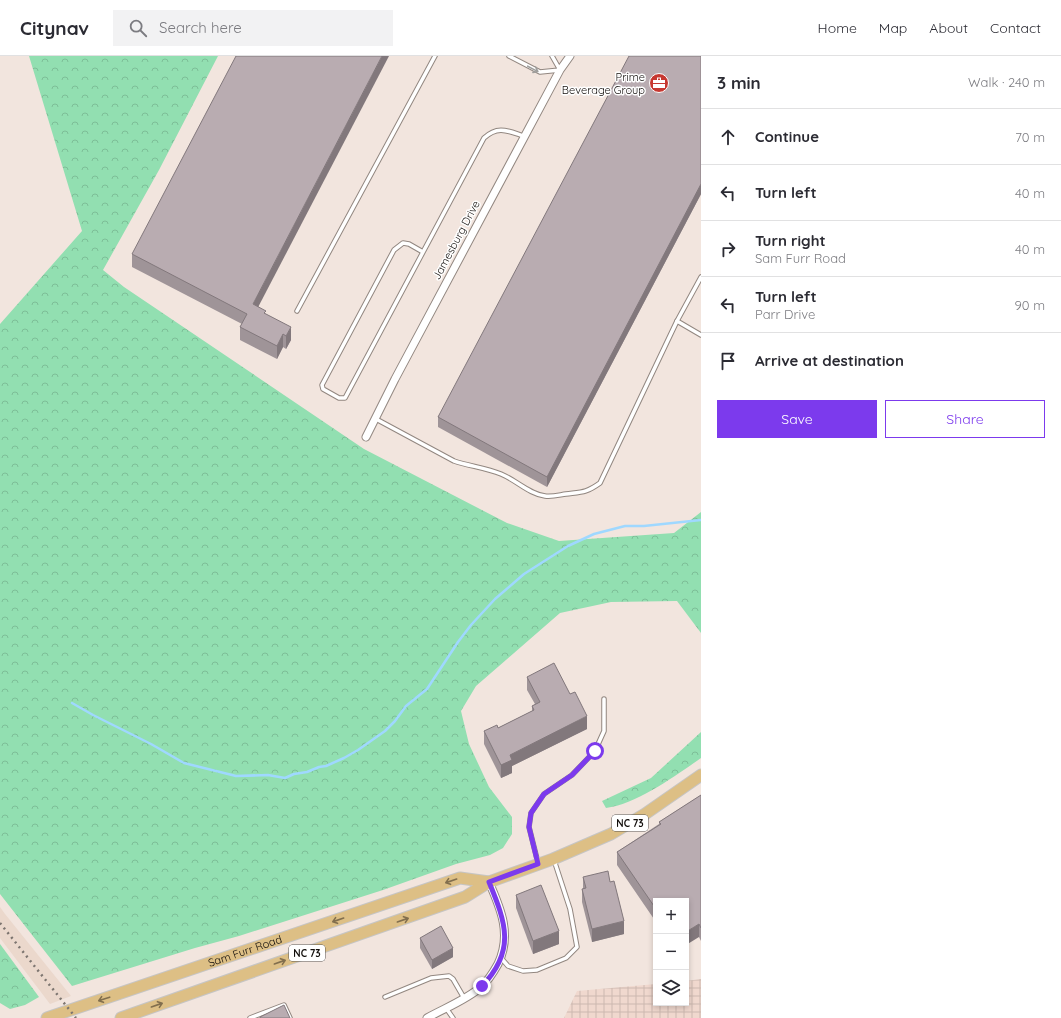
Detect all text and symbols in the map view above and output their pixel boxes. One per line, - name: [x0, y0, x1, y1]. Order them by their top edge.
- search box: [113, 10, 393, 46]
- text: Citynav: [20, 16, 89, 40]
- icon: search: [127, 17, 149, 39]
- text: Search here: [159, 18, 242, 37]
- text: Home: [818, 19, 857, 37]
- text: Map: [879, 19, 907, 37]
- text: About: [929, 19, 968, 37]
- text: Contact: [990, 19, 1041, 37]
- one-way arrow: [527, 66, 539, 73]
- place label: Prime Beverage Group: [562, 70, 645, 97]
- office icon: Prime Beverage Group: [648, 72, 670, 94]
- text: 3 min: [717, 72, 761, 93]
- text: Walk · 240 m: [968, 74, 1045, 90]
- icon: ahead: [717, 126, 739, 148]
- text: Continue: [755, 127, 819, 146]
- text: 70 m: [1015, 129, 1045, 145]
- icon: left: [717, 182, 739, 204]
- text: Turn left: [755, 183, 817, 202]
- text: 40 m: [1015, 185, 1045, 201]
- street label: Jamesburg Drive: [429, 198, 483, 282]
- text: Turn right: [755, 231, 826, 250]
- icon: right: [717, 238, 739, 260]
- text: 40 m: [1015, 241, 1045, 257]
- text: Sam Furr Road: [755, 250, 846, 266]
- text: Turn left: [755, 287, 817, 306]
- icon: left: [717, 294, 739, 316]
- text: 90 m: [1015, 297, 1045, 313]
- text: Parr Drive: [755, 306, 815, 322]
- icon: arrive: [717, 350, 739, 372]
- text: Arrive at destination: [755, 351, 904, 370]
- button: Save: [717, 400, 877, 438]
- button: Share: [885, 400, 1045, 438]
- route start: [586, 742, 604, 760]
- road number: NC 73: [612, 815, 648, 831]
- one-way arrow: [445, 878, 458, 885]
- map controls: [653, 898, 689, 1006]
- button: +: [653, 898, 689, 934]
- one-way arrow: [397, 915, 409, 923]
- one-way arrow: [332, 917, 345, 924]
- street label: Sam Furr Road: [206, 932, 284, 970]
- button: −: [653, 934, 689, 970]
- road number: NC 73: [289, 945, 325, 961]
- one-way arrow: [274, 958, 286, 966]
- button: layers: [653, 970, 689, 1006]
- route end: [473, 977, 491, 995]
- one-way arrow: [98, 996, 111, 1003]
- one-way arrow: [151, 1001, 164, 1008]

